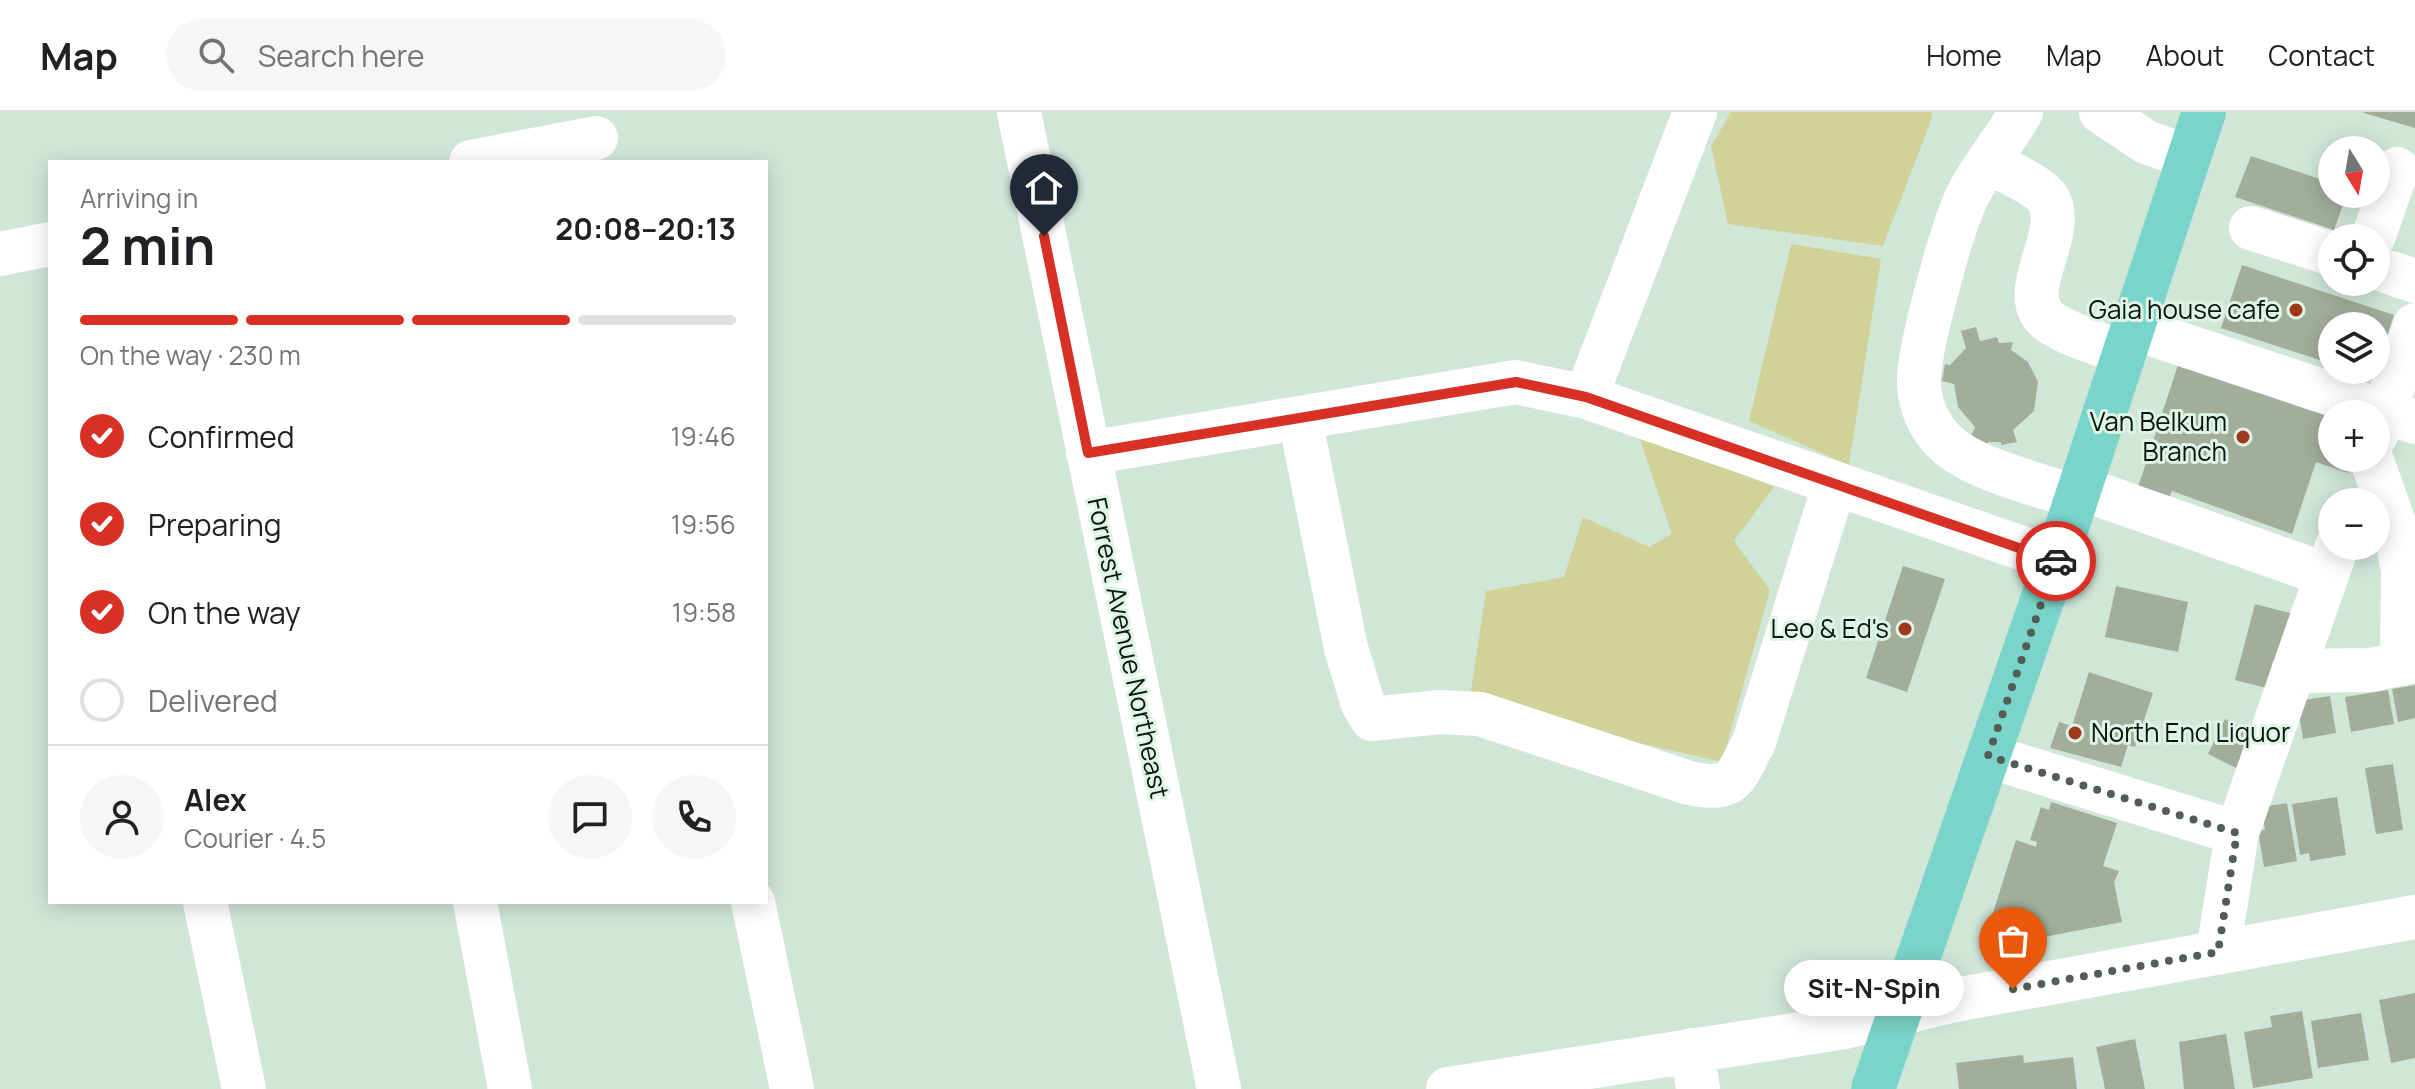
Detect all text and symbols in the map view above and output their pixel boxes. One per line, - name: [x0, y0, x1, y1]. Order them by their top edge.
- search box: [166, 19, 726, 91]
- text: Map: [40, 29, 118, 81]
- icon: search: [194, 33, 238, 77]
- text: Search here: [258, 35, 425, 76]
- text: Home: [1926, 36, 2002, 74]
- text: Map: [2046, 36, 2102, 74]
- text: About: [2146, 36, 2224, 74]
- text: Contact: [2268, 36, 2375, 74]
- north arrow: [2318, 136, 2390, 208]
- map controls: [2318, 136, 2390, 560]
- pin: [1010, 154, 1078, 236]
- icon: home: [1022, 166, 1066, 210]
- text: Arriving in: [80, 180, 198, 216]
- text: 20:08–20:13: [555, 208, 736, 249]
- text: 2 min: [80, 210, 215, 281]
- button: locate: [2318, 224, 2390, 296]
- place label: Gaia house cafe: [2089, 291, 2280, 327]
- marker: Gaia house cafe: [2287, 301, 2305, 319]
- button: layers: [2318, 312, 2390, 384]
- text: On the way · 230 m: [80, 337, 301, 373]
- button: +: [2318, 400, 2390, 472]
- place label: Van Belkum Branch: [2090, 403, 2227, 469]
- icon: check: [80, 414, 124, 458]
- text: Confirmed: [148, 416, 295, 457]
- text: 19:46: [670, 418, 736, 454]
- marker: Van Belkum Branch: [2234, 428, 2252, 446]
- button: −: [2318, 488, 2390, 560]
- street label: Forrest Avenue Northeast: [1079, 494, 1179, 802]
- icon: check: [80, 502, 124, 546]
- text: Preparing: [148, 504, 282, 545]
- text: 19:56: [671, 506, 736, 542]
- courier: [2016, 521, 2096, 601]
- icon: car: [2034, 539, 2078, 583]
- icon: check: [80, 590, 124, 634]
- text: On the way: [148, 592, 301, 633]
- text: 19:58: [672, 594, 736, 630]
- place label: Leo & Ed's: [1770, 610, 1889, 646]
- marker: Leo & Ed's: [1896, 620, 1914, 638]
- text: Delivered: [148, 680, 278, 721]
- place label: North End Liquor: [2091, 714, 2290, 750]
- marker: North End Liquor: [2066, 724, 2084, 742]
- button: person: [80, 775, 164, 859]
- button: chat: [548, 775, 632, 859]
- button: phone: [652, 775, 736, 859]
- text: Alex: [184, 779, 247, 820]
- text: Courier · 4.5: [184, 820, 326, 856]
- pin: [1979, 907, 2047, 989]
- icon: bag: [1991, 919, 2035, 963]
- callout: Sit-N-Spin: [1785, 961, 1965, 1017]
- text: Sit-N-Spin: [1808, 970, 1940, 1006]

